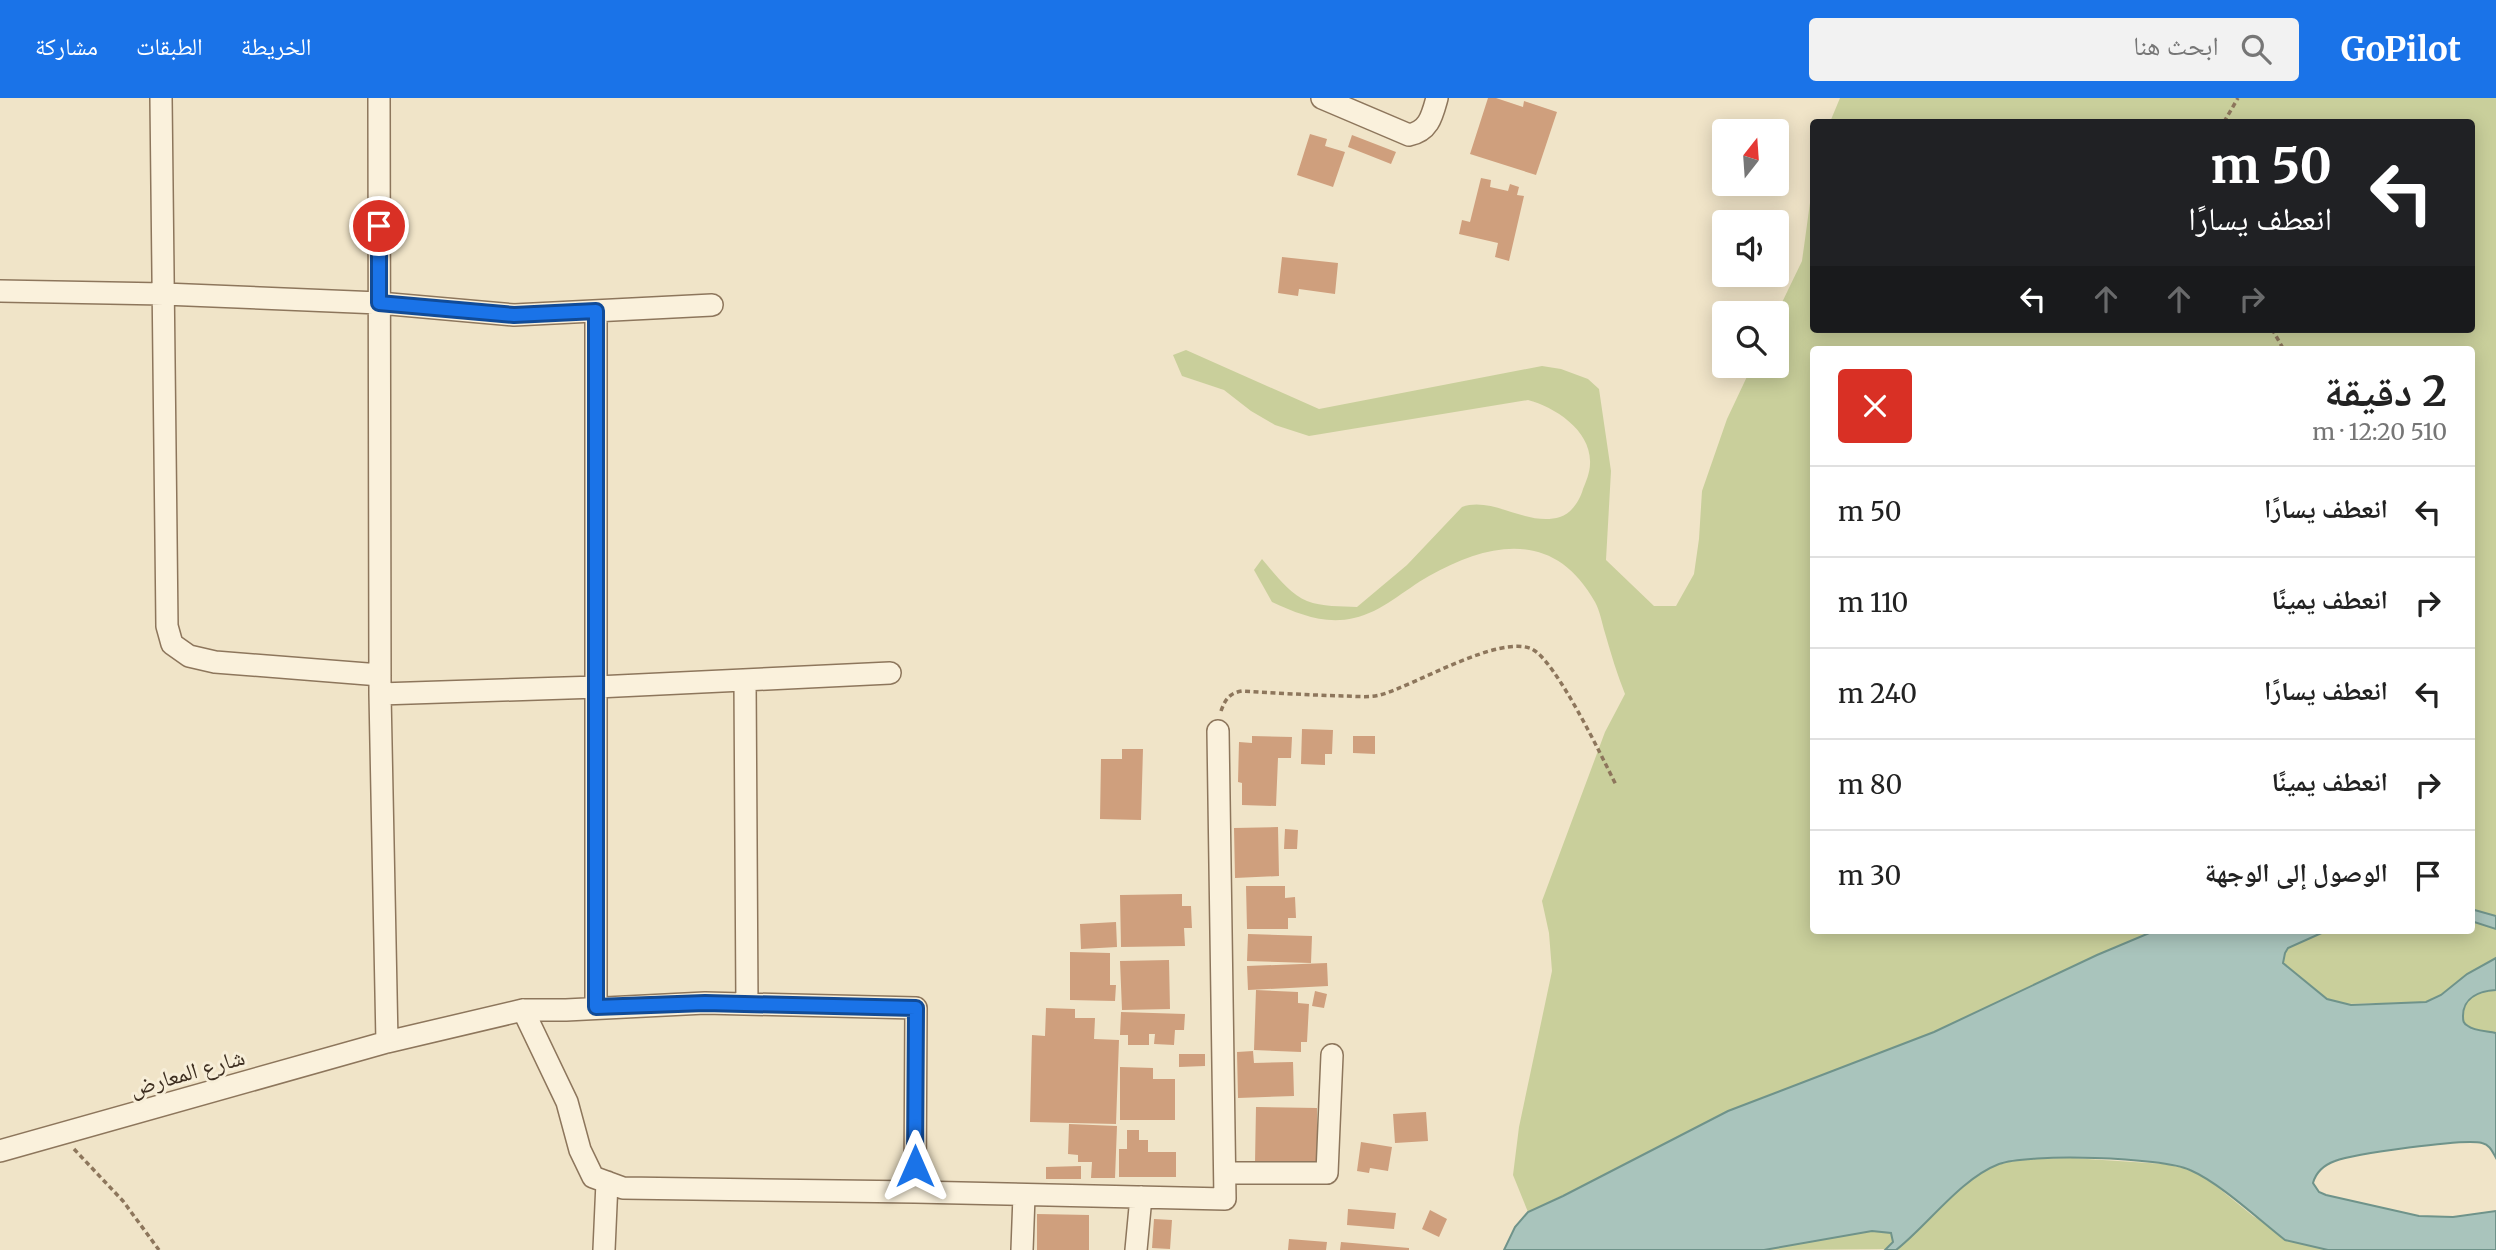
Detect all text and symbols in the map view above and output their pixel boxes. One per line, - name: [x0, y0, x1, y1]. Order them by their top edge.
- search box: [1809, 18, 2299, 81]
- text: ابحث هنا: [2133, 29, 2219, 62]
- text: GoPilot: [2341, 29, 2461, 70]
- icon: search: [2237, 30, 2275, 68]
- text: مشاركة: [35, 31, 98, 62]
- text: الطبقات: [136, 31, 203, 62]
- text: الخريطة: [241, 31, 311, 62]
- north arrow: [1712, 119, 1788, 196]
- map controls: [1712, 119, 1789, 378]
- text: 50 m: [2211, 135, 2332, 196]
- icon: left: [2356, 147, 2447, 238]
- pin: [349, 196, 409, 256]
- text: انعطف يسارًا: [2188, 199, 2332, 239]
- icon: arrive: [360, 207, 398, 245]
- button: sound: [1712, 210, 1789, 287]
- icon: left: [2014, 280, 2052, 318]
- icon: ahead: [2087, 280, 2125, 318]
- icon: ahead: [2160, 280, 2198, 318]
- icon: right: [2233, 280, 2271, 318]
- button: search: [1712, 301, 1789, 378]
- text: 2 دقيقة: [2324, 365, 2447, 417]
- button: close: [1838, 369, 1912, 443]
- text: 510 m · 12:20: [2312, 417, 2447, 446]
- text: انعطف يسارًا: [2264, 492, 2388, 525]
- icon: left: [2409, 493, 2447, 531]
- text: 50 m: [1838, 495, 1902, 528]
- text: انعطف يمينًا: [2272, 583, 2388, 616]
- icon: right: [2409, 584, 2447, 622]
- text: 110 m: [1838, 586, 1908, 619]
- text: انعطف يسارًا: [2264, 674, 2388, 707]
- icon: left: [2409, 675, 2447, 713]
- text: 240 m: [1838, 677, 1917, 710]
- text: انعطف يمينًا: [2272, 765, 2388, 798]
- icon: right: [2409, 766, 2447, 804]
- text: 80 m: [1838, 768, 1902, 801]
- text: الوصول إلى الوجهة: [2205, 856, 2388, 889]
- icon: arrive: [2409, 857, 2447, 895]
- text: 30 m: [1838, 859, 1901, 892]
- street label: شارع المعارض: [126, 1042, 248, 1103]
- position arrow: [878, 1129, 952, 1203]

